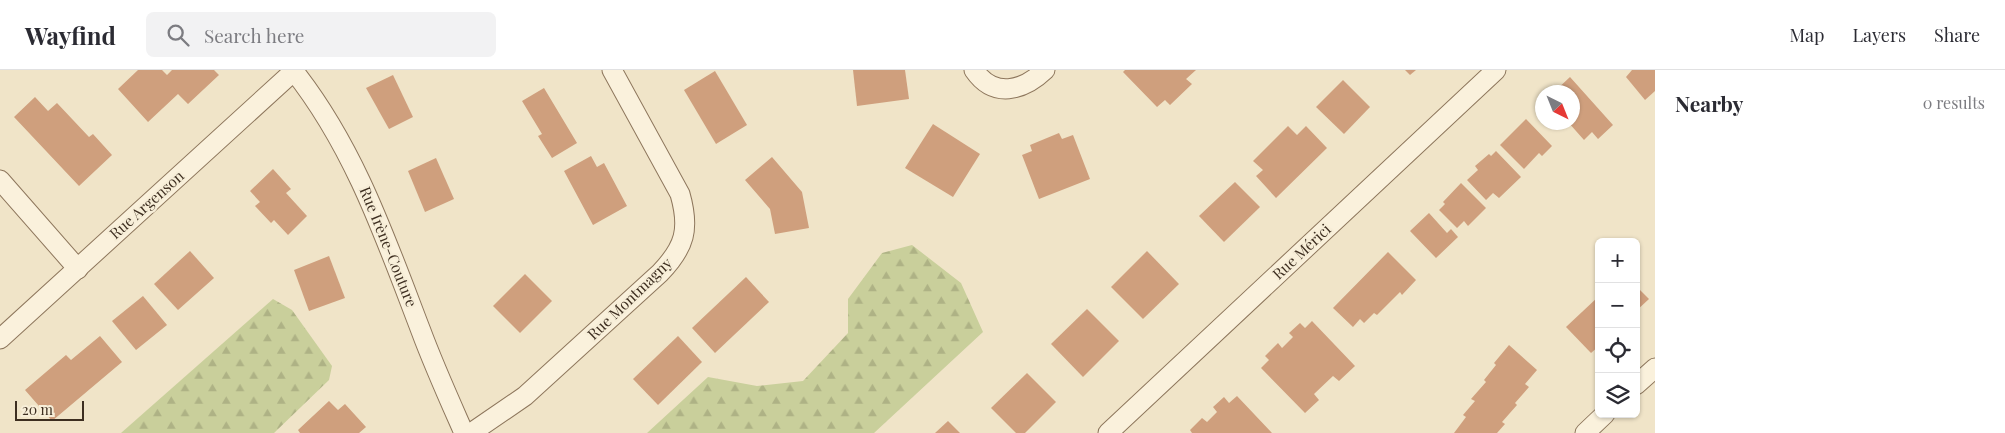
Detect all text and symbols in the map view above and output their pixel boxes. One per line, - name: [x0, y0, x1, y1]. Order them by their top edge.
- search box: [146, 12, 496, 57]
- text: Wayfind: [25, 19, 116, 51]
- icon: search: [164, 21, 192, 49]
- text: Search here: [204, 22, 304, 48]
- text: Map: [1789, 23, 1824, 47]
- text: Layers: [1852, 23, 1906, 47]
- text: Share: [1934, 23, 1980, 47]
- north arrow: [1535, 85, 1580, 130]
- text: Nearby: [1675, 89, 1744, 117]
- text: 0 results: [1923, 92, 1985, 113]
- street label: Rue Argenson: [105, 165, 188, 243]
- street label: Rue Irène-Couture: [356, 183, 422, 310]
- street label: Rue Mérici: [1268, 219, 1335, 283]
- map controls: [1595, 238, 1640, 418]
- button: +: [1595, 238, 1640, 283]
- street label: Rue Montmagny: [583, 253, 676, 344]
- button: −: [1595, 283, 1640, 328]
- button: locate: [1595, 328, 1640, 373]
- button: layers: [1595, 373, 1640, 418]
- scale bar: [15, 398, 84, 421]
- text: 20 m: [22, 400, 53, 419]

